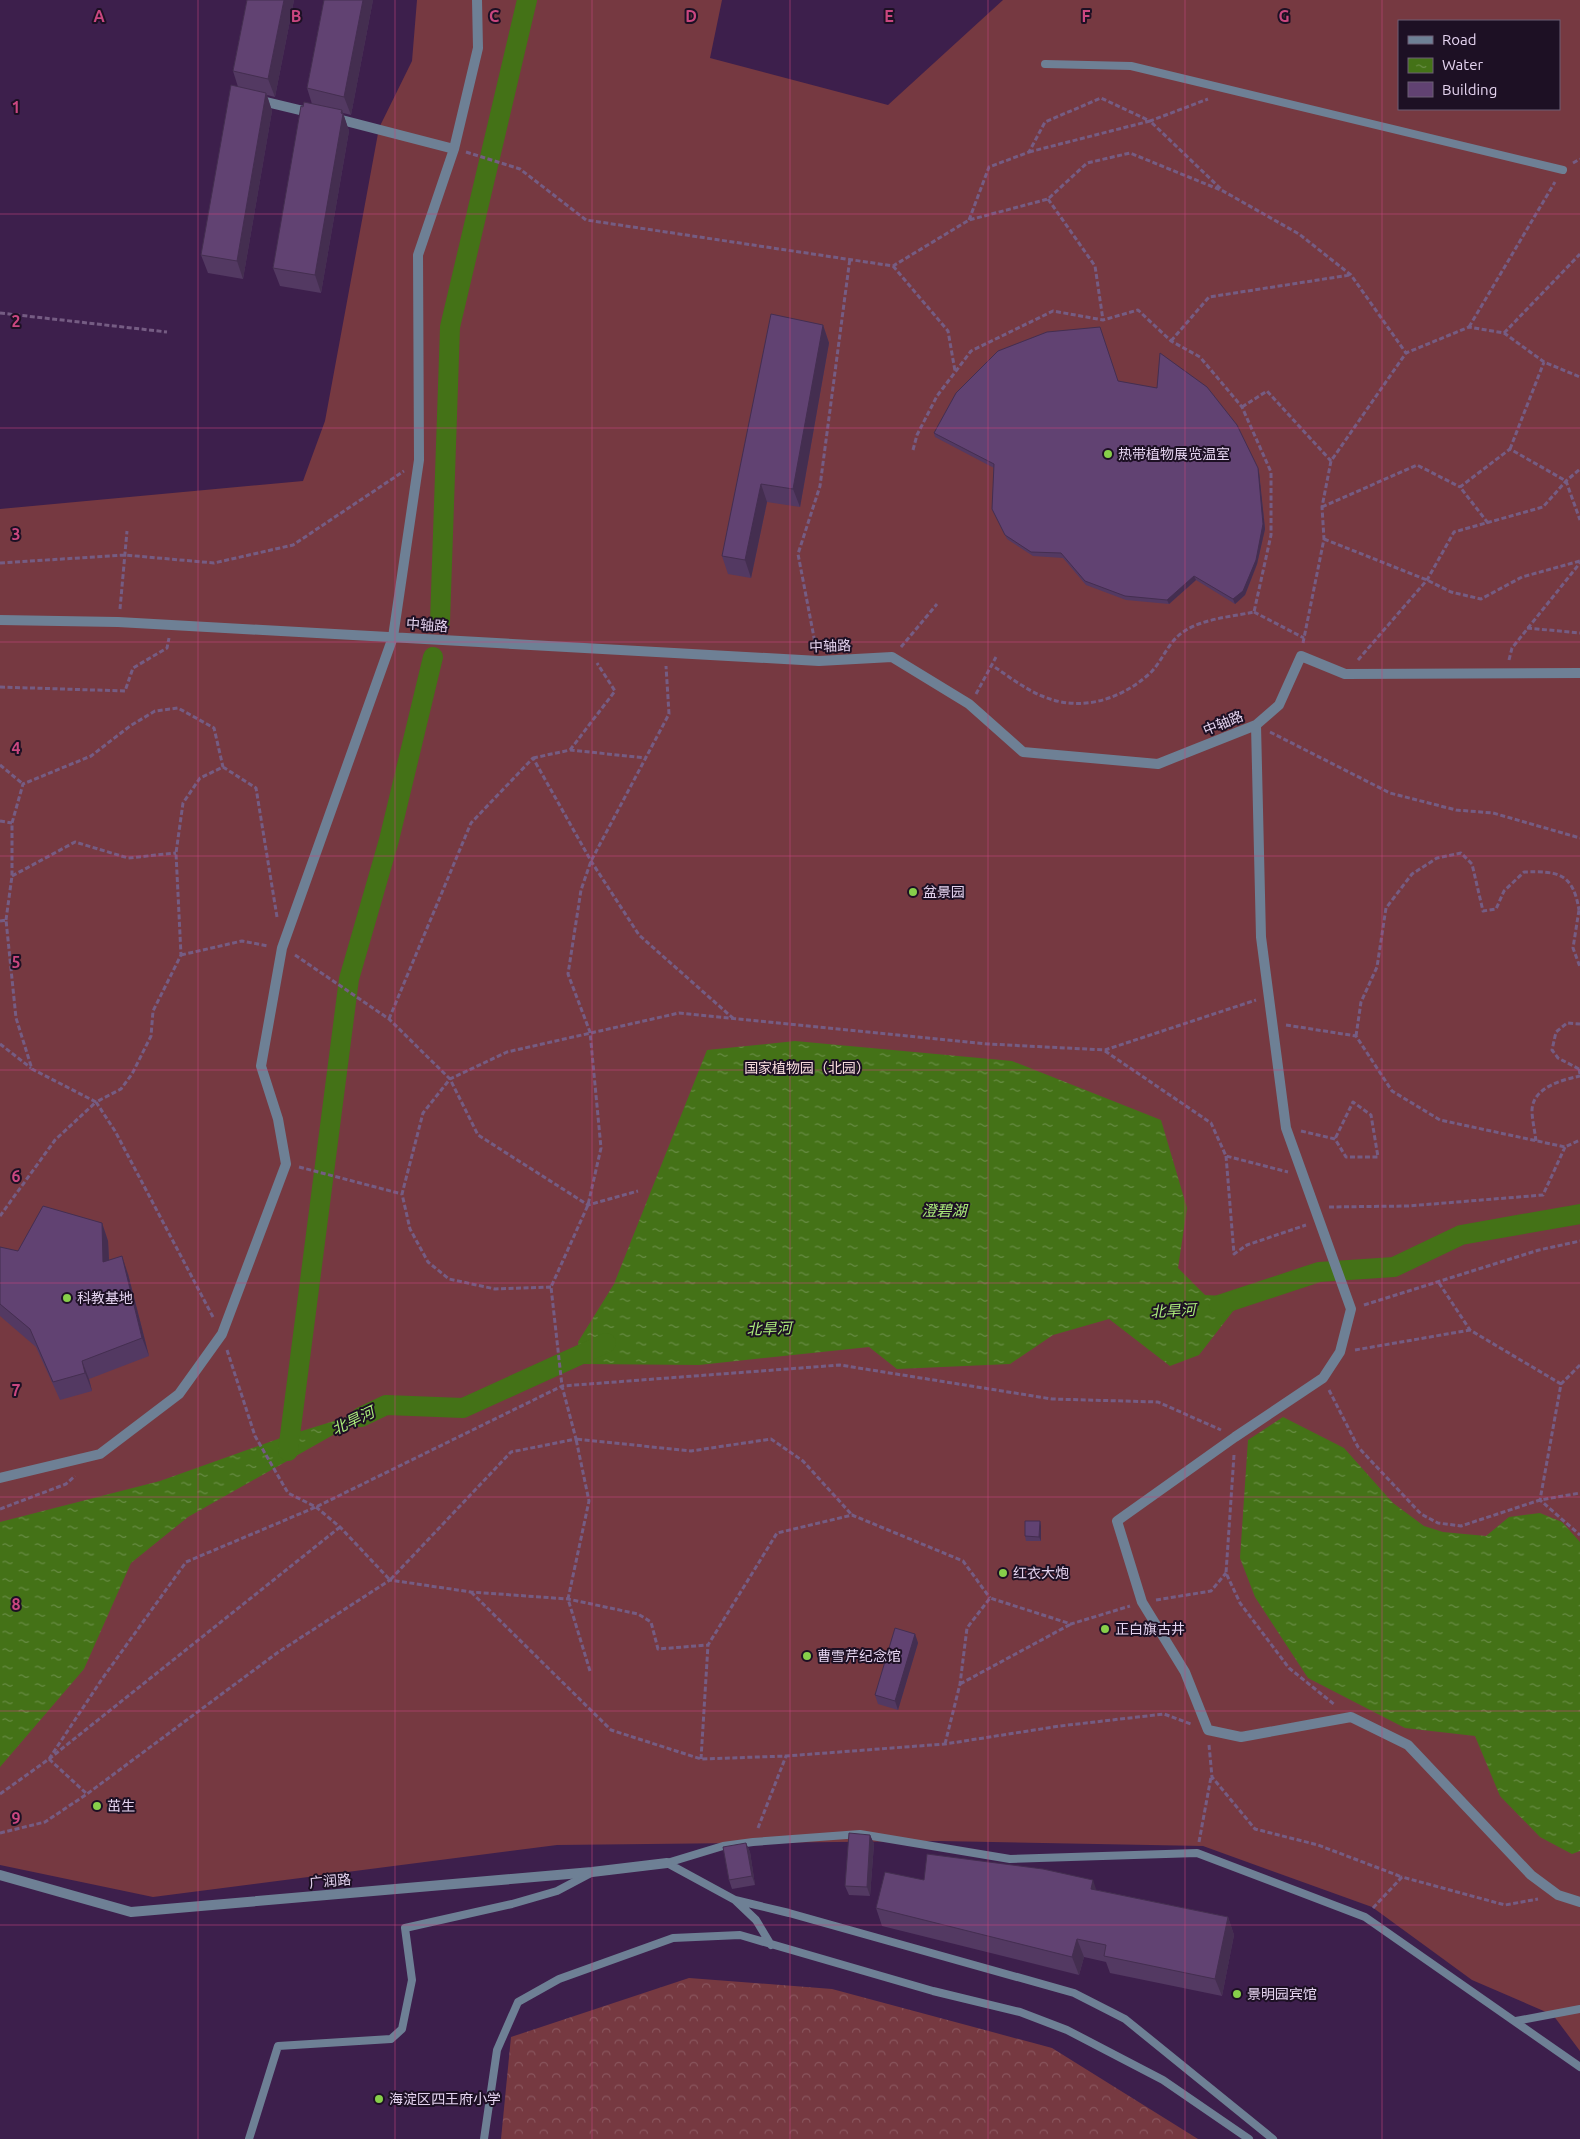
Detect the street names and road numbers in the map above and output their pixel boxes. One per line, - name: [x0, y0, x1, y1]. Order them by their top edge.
- street label: 中轴路: [405, 616, 449, 634]
- street label: 中轴路: [809, 637, 851, 655]
- street label: 中轴路: [1201, 708, 1245, 738]
- street label: 广润路: [308, 1871, 352, 1891]

